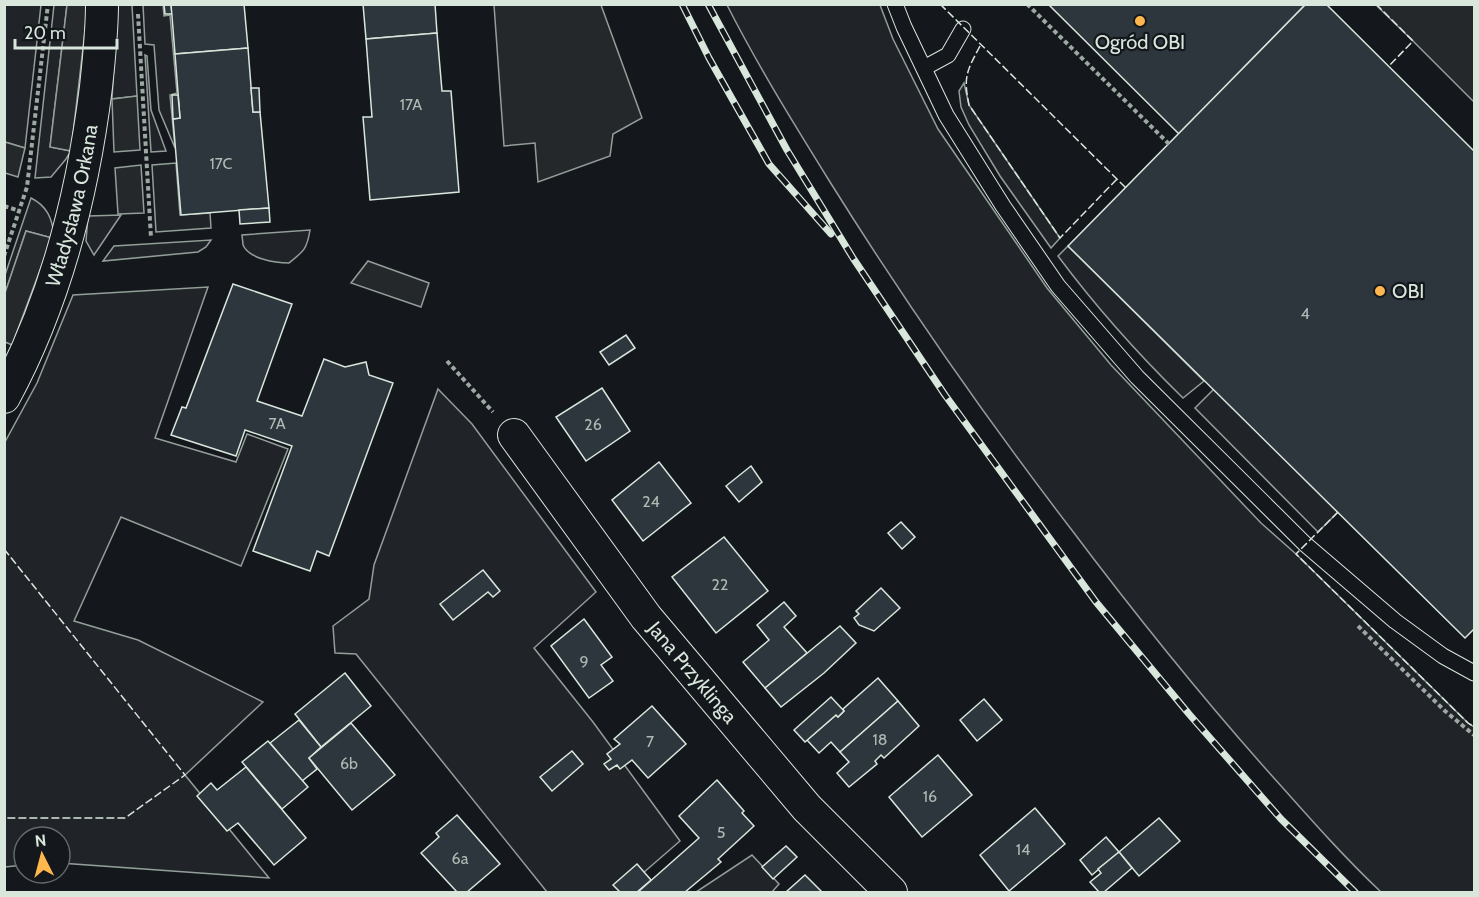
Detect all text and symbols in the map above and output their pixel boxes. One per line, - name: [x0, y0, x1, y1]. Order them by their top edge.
- scale bar: [15, 12, 117, 50]
- marker: Ogród OBI: [1133, 14, 1147, 28]
- text: 20 m: [24, 22, 66, 44]
- place label: Ogród OBI: [1095, 30, 1185, 54]
- house number: 17A: [400, 95, 422, 114]
- street label: Władysława Orkana: [40, 122, 103, 290]
- house number: 17C: [210, 154, 233, 173]
- place label: OBI: [1392, 279, 1424, 303]
- marker: OBI: [1373, 284, 1387, 298]
- house number: 4: [1300, 304, 1310, 323]
- house number: 7A: [268, 414, 286, 433]
- house number: 26: [584, 415, 602, 434]
- house number: 24: [642, 492, 660, 511]
- house number: 22: [712, 575, 728, 594]
- street label: Jana Przyklinga: [642, 616, 742, 728]
- house number: 9: [579, 652, 589, 671]
- house number: 18: [873, 730, 887, 749]
- house number: 7: [646, 732, 654, 751]
- house number: 6b: [340, 754, 358, 773]
- house number: 16: [923, 787, 937, 806]
- house number: 5: [717, 823, 725, 842]
- north arrow: [12, 825, 72, 885]
- text: N: [34, 831, 47, 851]
- house number: 14: [1016, 840, 1030, 859]
- house number: 6a: [452, 849, 469, 868]

